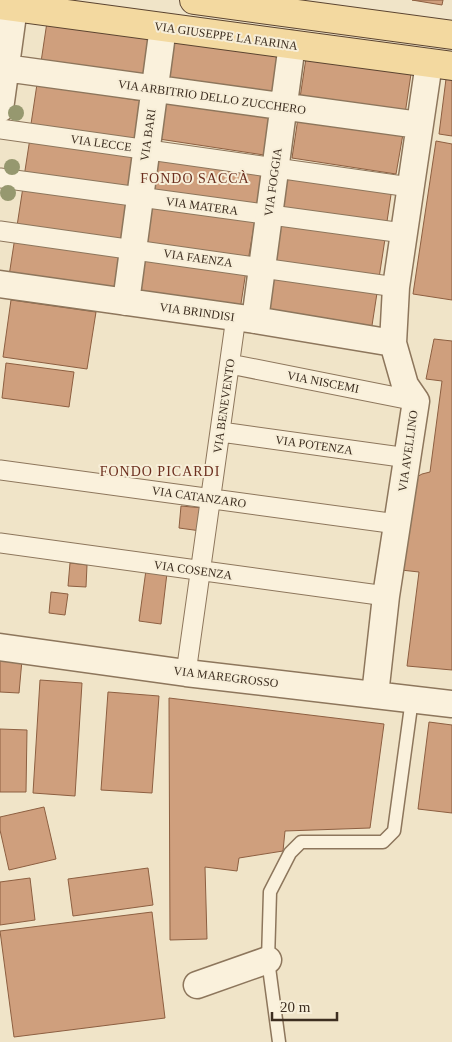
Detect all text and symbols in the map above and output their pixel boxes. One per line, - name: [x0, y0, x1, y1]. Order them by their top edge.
- street label: VIA GIUSEPPE LA FARINA: [153, 19, 299, 53]
- street label: VIA ARBITRIO DELLO ZUCCHERO: [117, 77, 307, 117]
- street label: VIA BARI: [137, 108, 159, 162]
- street label: VIA LECCE: [69, 132, 133, 154]
- street label: VIA FOGGIA: [261, 147, 285, 217]
- district label: FONDO SACCÀ: [140, 170, 250, 186]
- street label: VIA MATERA: [165, 194, 239, 218]
- street label: VIA FAENZA: [162, 246, 234, 270]
- street label: VIA BRINDISI: [159, 300, 235, 324]
- street label: VIA BENEVENTO: [210, 357, 238, 454]
- street label: VIA NISCEMI: [286, 368, 360, 396]
- street label: VIA AVELLINO: [395, 409, 421, 493]
- street label: VIA POTENZA: [274, 433, 354, 457]
- district label: FONDO PICARDI: [100, 464, 220, 479]
- street label: VIA CATANZARO: [151, 483, 248, 511]
- street label: VIA COSENZA: [153, 558, 233, 582]
- street label: VIA MAREGROSSO: [173, 664, 280, 690]
- scale bar: [272, 990, 337, 1022]
- text: 20 m: [280, 999, 311, 1015]

